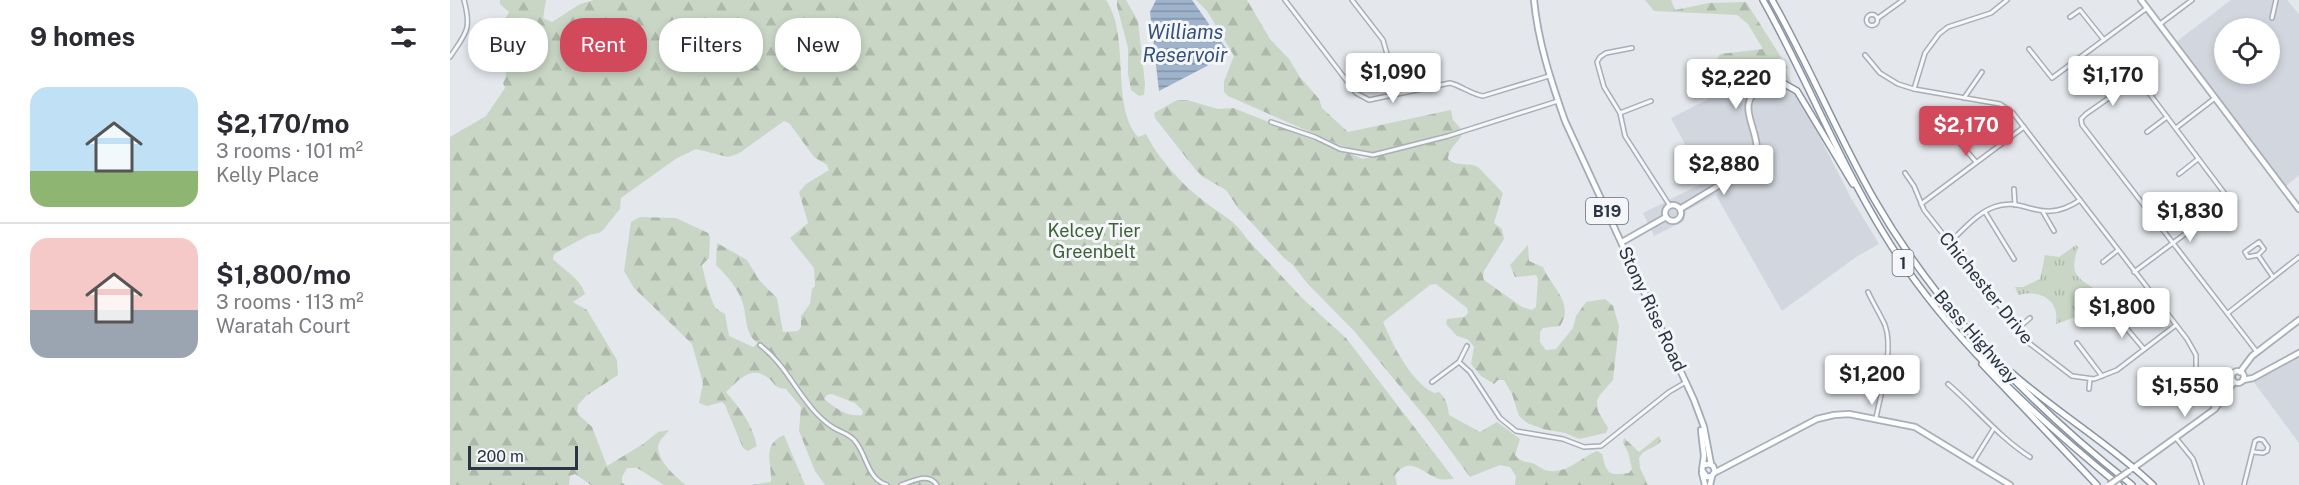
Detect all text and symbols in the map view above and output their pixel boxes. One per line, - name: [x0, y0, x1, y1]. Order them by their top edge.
- chip: Buy: [468, 18, 548, 72]
- chip: Rent: [560, 18, 647, 72]
- chip: Filters: [659, 18, 763, 72]
- chip: New: [775, 18, 861, 72]
- map controls: [2214, 18, 2280, 84]
- button: locate: [2214, 18, 2280, 84]
- icon: filters: [387, 20, 420, 53]
- water label: Williams Reservoir: [1143, 20, 1228, 67]
- text: 9 homes: [30, 21, 135, 52]
- pin: $1,090: [1344, 53, 1442, 104]
- pin: $1,170: [2064, 56, 2162, 107]
- pin: $2,220: [1687, 59, 1785, 110]
- text: $1,090: [1360, 60, 1426, 84]
- text: $1,170: [2082, 63, 2144, 87]
- text: $2,220: [1701, 66, 1771, 90]
- pin: $2,170: [1917, 106, 2015, 157]
- text: $2,170/mo: [216, 108, 349, 139]
- icon: home: [78, 111, 150, 183]
- text: $2,170: [1933, 113, 1999, 137]
- text: 3 rooms · 101 m²: [216, 139, 363, 163]
- pin: $2,880: [1675, 145, 1773, 196]
- text: $2,880: [1688, 152, 1760, 176]
- text: Kelly Place: [216, 163, 319, 187]
- pin: $1,830: [2141, 192, 2239, 243]
- road number: B19: [1586, 198, 1628, 224]
- text: $1,830: [2156, 199, 2224, 223]
- park label: Kelcey Tier Greenbelt: [1047, 220, 1141, 262]
- street label: Chichester Drive: [1935, 228, 2038, 348]
- street label: Stony Rise Road: [1614, 243, 1691, 375]
- road number: 1: [1892, 250, 1914, 276]
- text: $1,800/mo: [216, 259, 351, 290]
- icon: home: [78, 262, 150, 334]
- street label: Bass Highway: [1930, 286, 2023, 388]
- pin: $1,800: [2073, 288, 2171, 339]
- text: 3 rooms · 113 m²: [216, 290, 364, 314]
- text: $1,800: [2089, 295, 2155, 319]
- text: Waratah Court: [216, 314, 351, 338]
- pin: $1,200: [1823, 355, 1921, 406]
- text: $1,200: [1839, 362, 1905, 386]
- pin: $1,550: [2136, 367, 2234, 418]
- text: $1,550: [2151, 374, 2219, 398]
- scale bar: [468, 443, 578, 470]
- text: 200 m: [477, 447, 524, 466]

